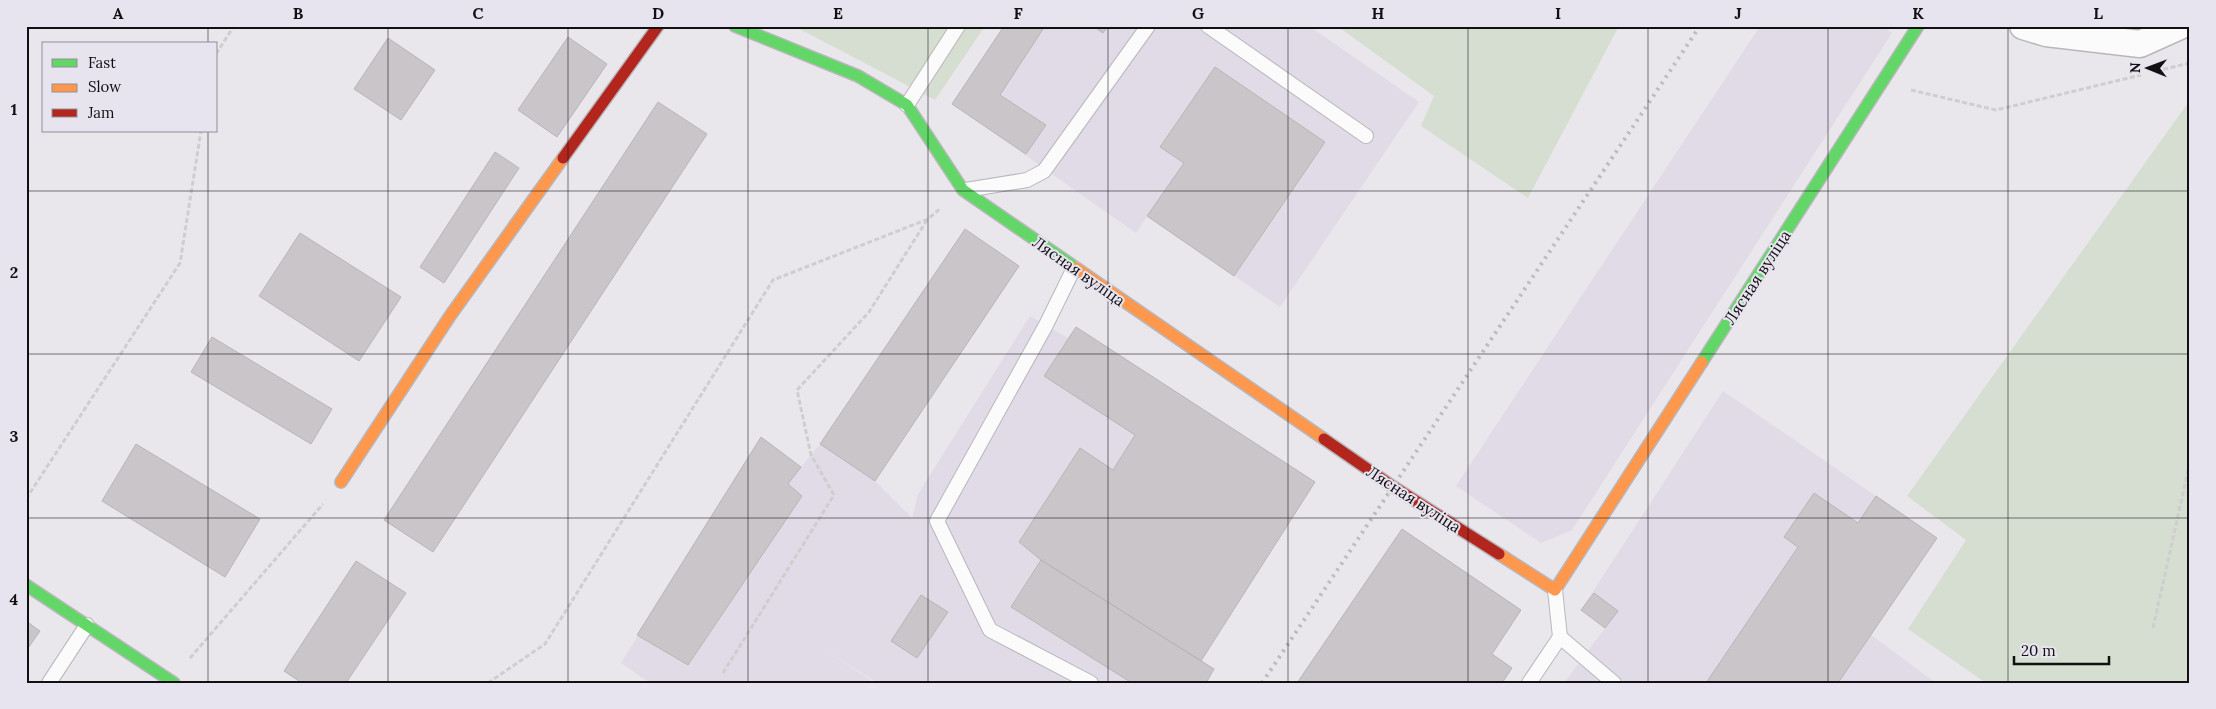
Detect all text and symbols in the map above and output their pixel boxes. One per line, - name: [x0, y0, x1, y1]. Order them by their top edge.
- text: A: [113, 3, 124, 23]
- text: B: [293, 3, 304, 23]
- text: C: [472, 3, 484, 23]
- text: D: [652, 3, 664, 23]
- text: E: [833, 3, 843, 23]
- text: F: [1013, 3, 1023, 23]
- text: G: [1192, 3, 1204, 23]
- text: H: [1372, 3, 1385, 23]
- text: I: [1555, 3, 1561, 23]
- text: J: [1734, 3, 1742, 23]
- text: K: [1912, 3, 1924, 23]
- text: L: [2093, 3, 2103, 23]
- legend: [42, 42, 218, 132]
- north arrow: [2124, 42, 2174, 92]
- text: Fast: [88, 53, 116, 72]
- text: N: [2126, 62, 2144, 73]
- text: Slow: [88, 77, 121, 96]
- text: 1: [11, 99, 17, 119]
- text: Jam: [87, 103, 115, 122]
- street label: Лясная вуліца: [1719, 226, 1795, 328]
- street label: Лясная вуліца: [1029, 232, 1129, 310]
- text: 2: [10, 262, 18, 282]
- text: 3: [10, 426, 19, 446]
- street label: Лясная вуліца: [1363, 461, 1465, 537]
- text: 4: [10, 589, 19, 609]
- scale bar: [2014, 634, 2108, 666]
- text: 20 m: [2021, 641, 2056, 660]

